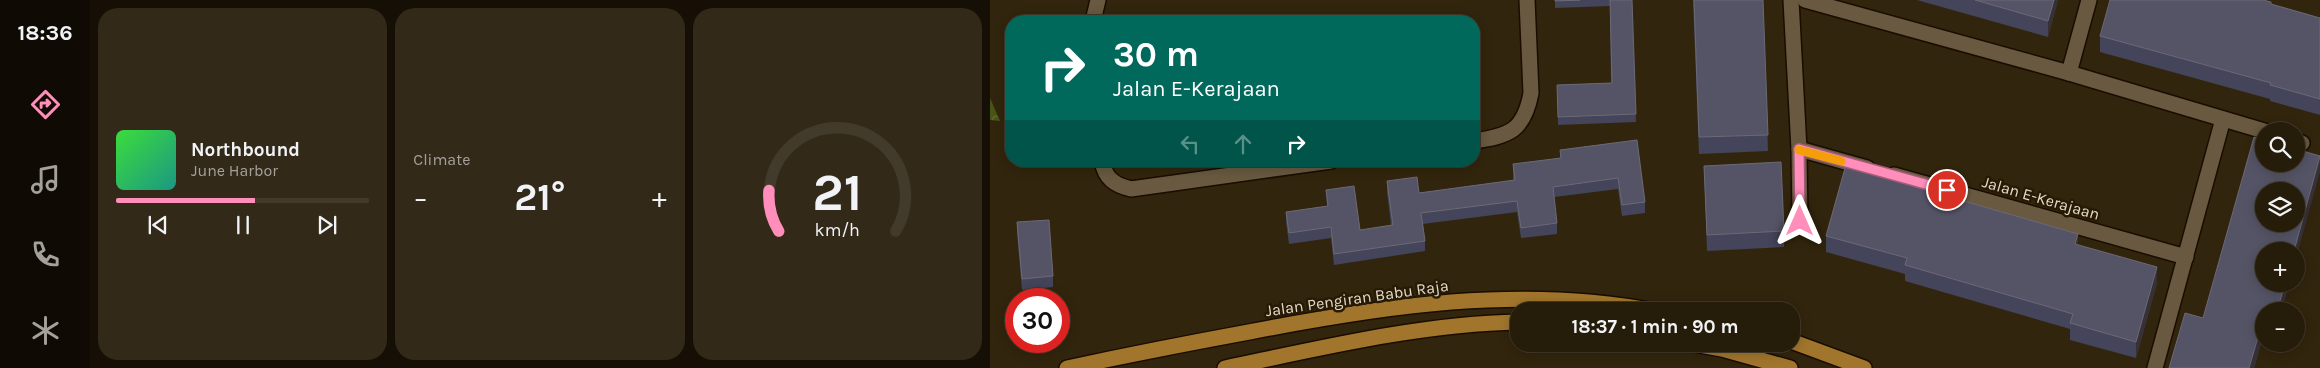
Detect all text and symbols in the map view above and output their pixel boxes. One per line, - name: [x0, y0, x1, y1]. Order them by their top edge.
- text: 18:36: [17, 20, 73, 46]
- text: 30 m: [1113, 34, 1199, 75]
- icon: right: [1030, 35, 1095, 100]
- text: Jalan E-Kerajaan: [1113, 76, 1280, 102]
- icon: directions: [28, 87, 63, 122]
- map controls: [2255, 122, 2305, 352]
- button: search: [2255, 122, 2305, 172]
- icon: left: [1176, 130, 1204, 158]
- icon: ahead: [1229, 130, 1257, 158]
- icon: right: [1282, 130, 1310, 158]
- text: Northbound: [191, 139, 300, 161]
- text: Climate: [413, 150, 470, 169]
- text: June Harbor: [191, 161, 278, 180]
- icon: music: [28, 162, 63, 197]
- text: 21: [812, 162, 862, 223]
- pin: [1926, 169, 1968, 211]
- street label: Jalan E-Kerajaan: [1980, 172, 2102, 224]
- text: 21°: [514, 175, 566, 220]
- icon: arrive: [1933, 176, 1961, 204]
- text: −: [413, 181, 428, 214]
- text: +: [652, 181, 667, 214]
- button: layers: [2255, 182, 2305, 232]
- position arrow: [1773, 194, 1825, 246]
- icon: previous: [144, 211, 172, 239]
- icon: pause: [229, 211, 257, 239]
- icon: next: [313, 211, 341, 239]
- text: km/h: [815, 220, 860, 241]
- icon: phone: [28, 237, 63, 272]
- button: +: [2255, 242, 2305, 292]
- street label: Jalan Pengiran Babu Raja: [1264, 276, 1450, 320]
- speed limit sign: 30: [1005, 288, 1070, 353]
- button: −: [2255, 302, 2305, 352]
- icon: climate: [28, 313, 63, 348]
- text: 18:37 · 1 min · 90 m: [1572, 316, 1738, 338]

